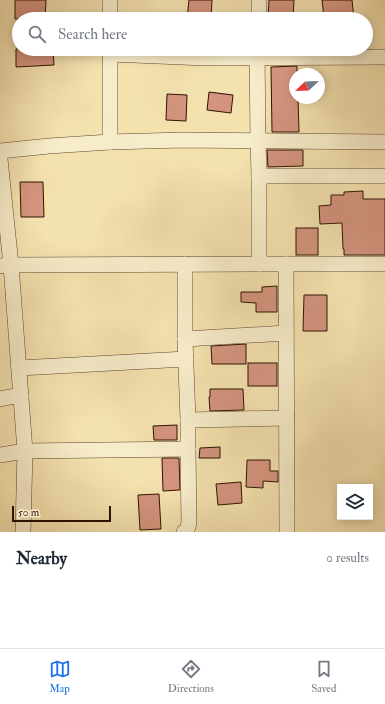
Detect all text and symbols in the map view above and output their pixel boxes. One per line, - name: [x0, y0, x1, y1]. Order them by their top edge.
- search box: [12, 12, 373, 56]
- icon: search: [26, 23, 48, 45]
- text: Search here: [58, 25, 127, 44]
- north arrow: [289, 68, 325, 104]
- map controls: [337, 484, 373, 520]
- button: layers: [337, 484, 373, 520]
- scale bar: [12, 504, 111, 523]
- text: 50 m: [18, 506, 39, 519]
- text: Nearby: [16, 548, 67, 569]
- text: 0 results: [326, 550, 369, 566]
- tab: Map: [49, 658, 71, 695]
- tab: Directions: [168, 658, 214, 695]
- tab: Saved: [311, 658, 336, 695]

